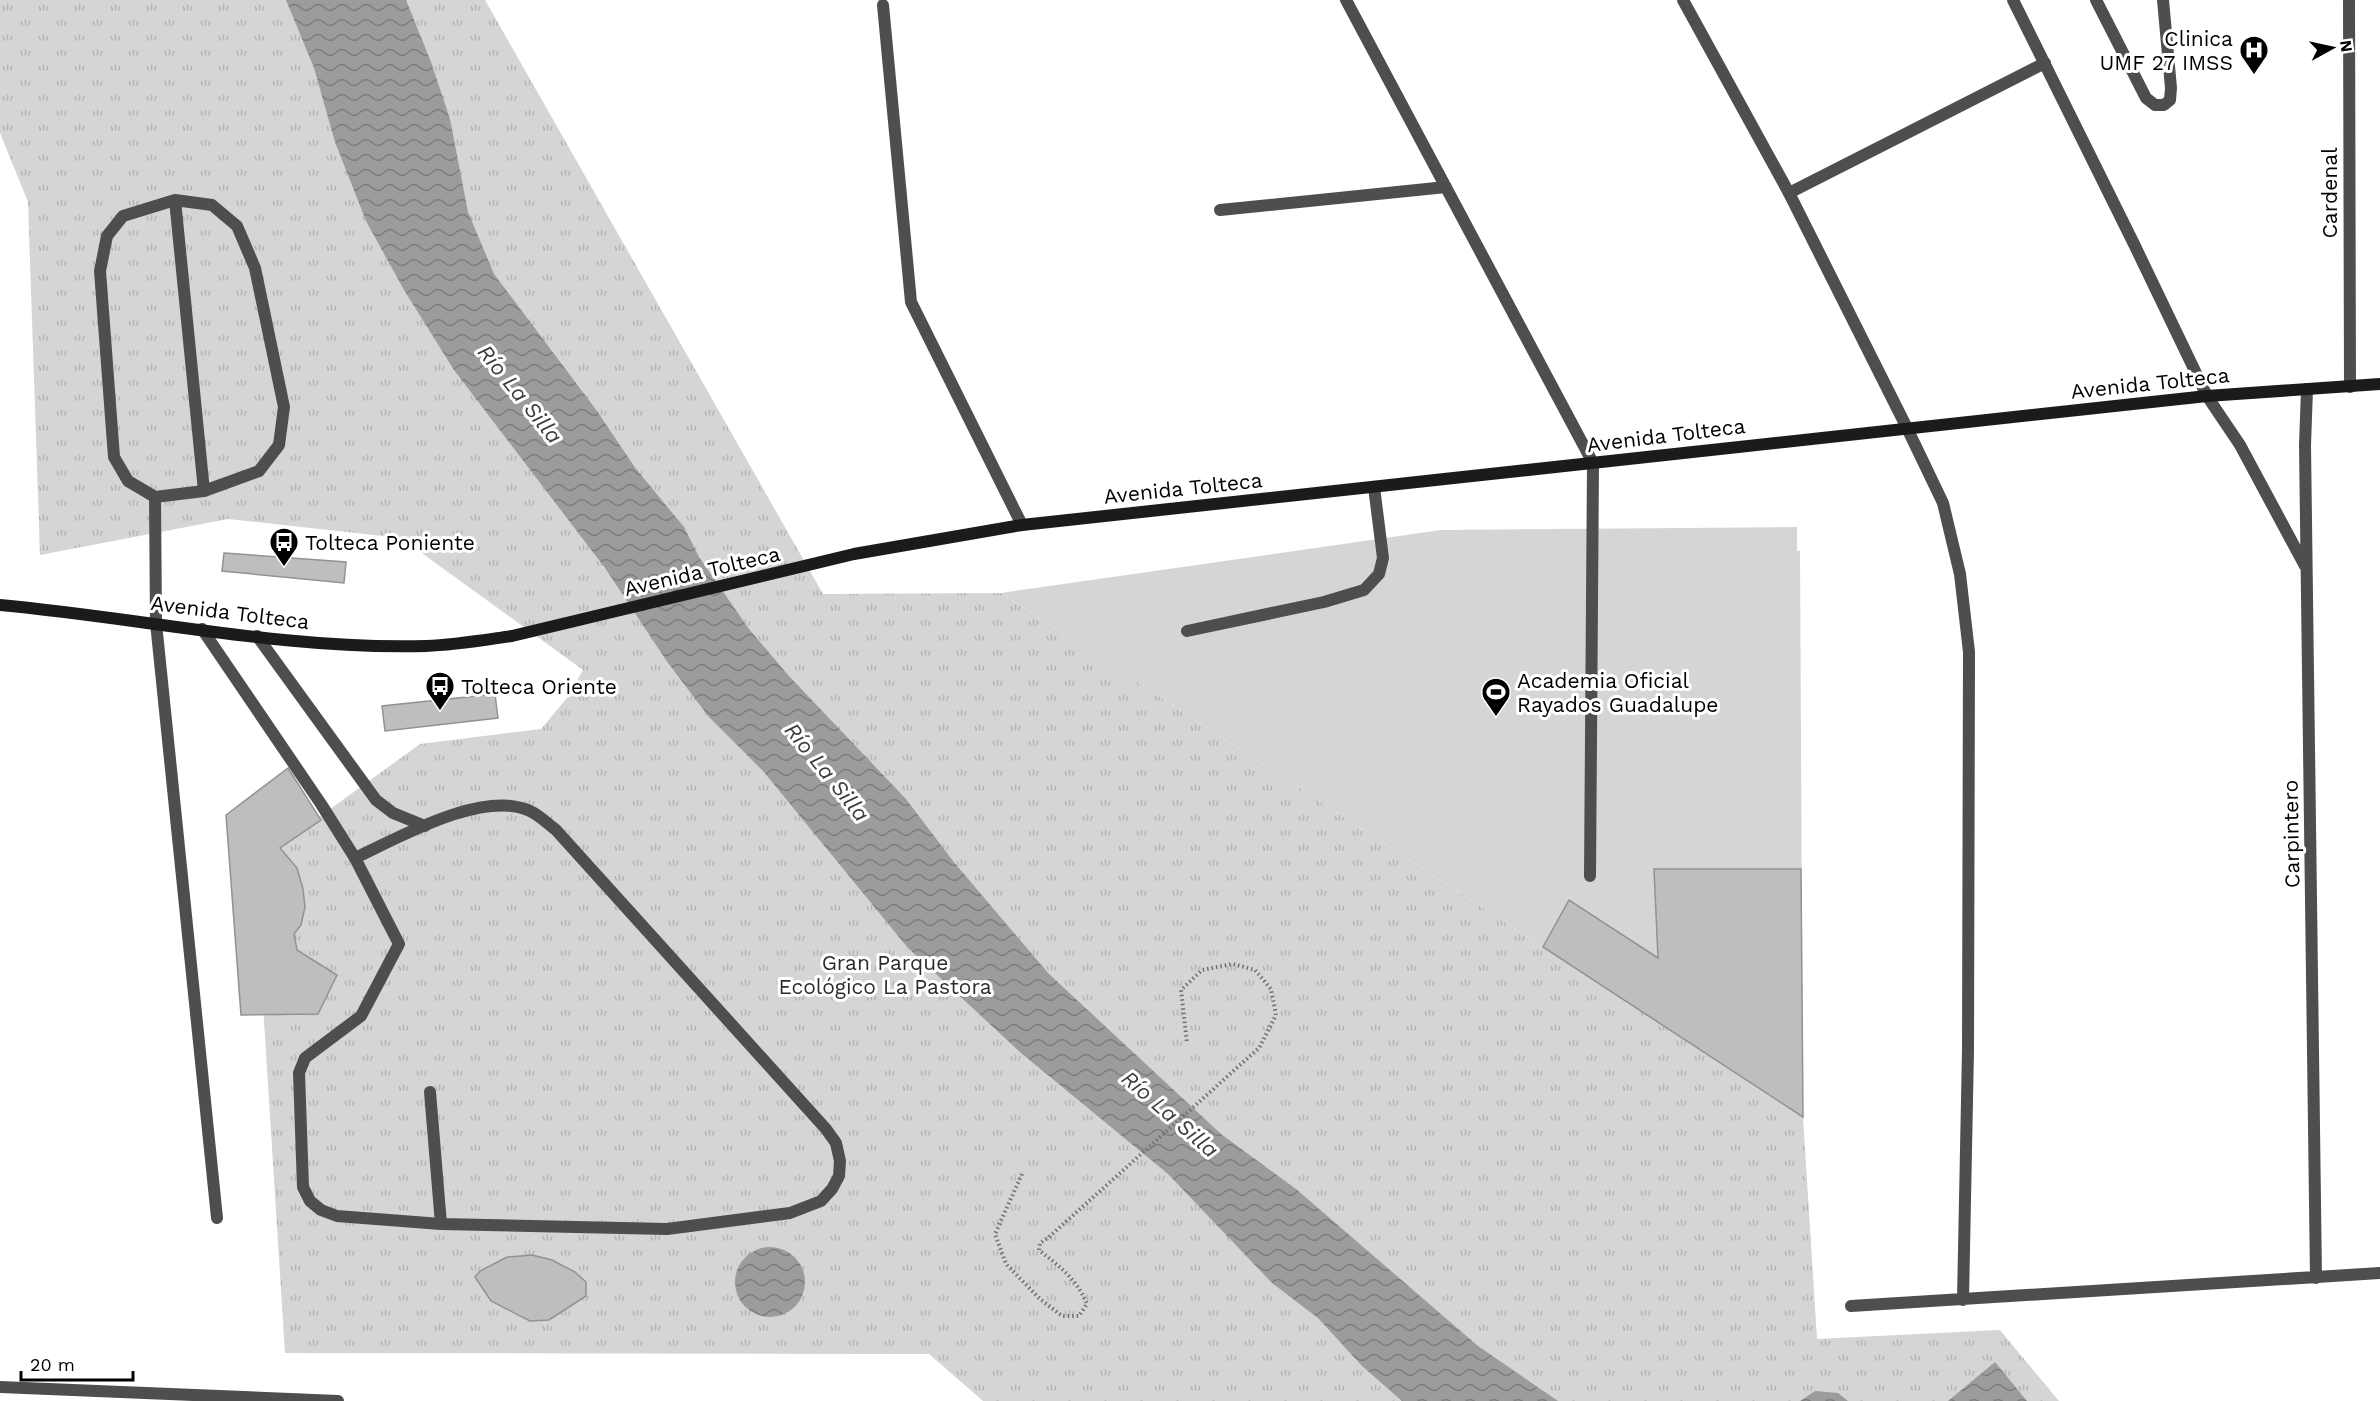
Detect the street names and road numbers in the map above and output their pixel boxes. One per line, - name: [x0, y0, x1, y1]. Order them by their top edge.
- street label: Cardenal: [2317, 147, 2342, 239]
- street label: Avenida Tolteca: [2069, 362, 2231, 404]
- street label: Avenida Tolteca: [1585, 413, 1747, 457]
- street label: Avenida Tolteca: [1102, 467, 1264, 509]
- street label: Avenida Tolteca: [621, 541, 783, 601]
- street label: Avenida Tolteca: [149, 590, 311, 634]
- street label: Carpintero: [2278, 780, 2304, 888]

